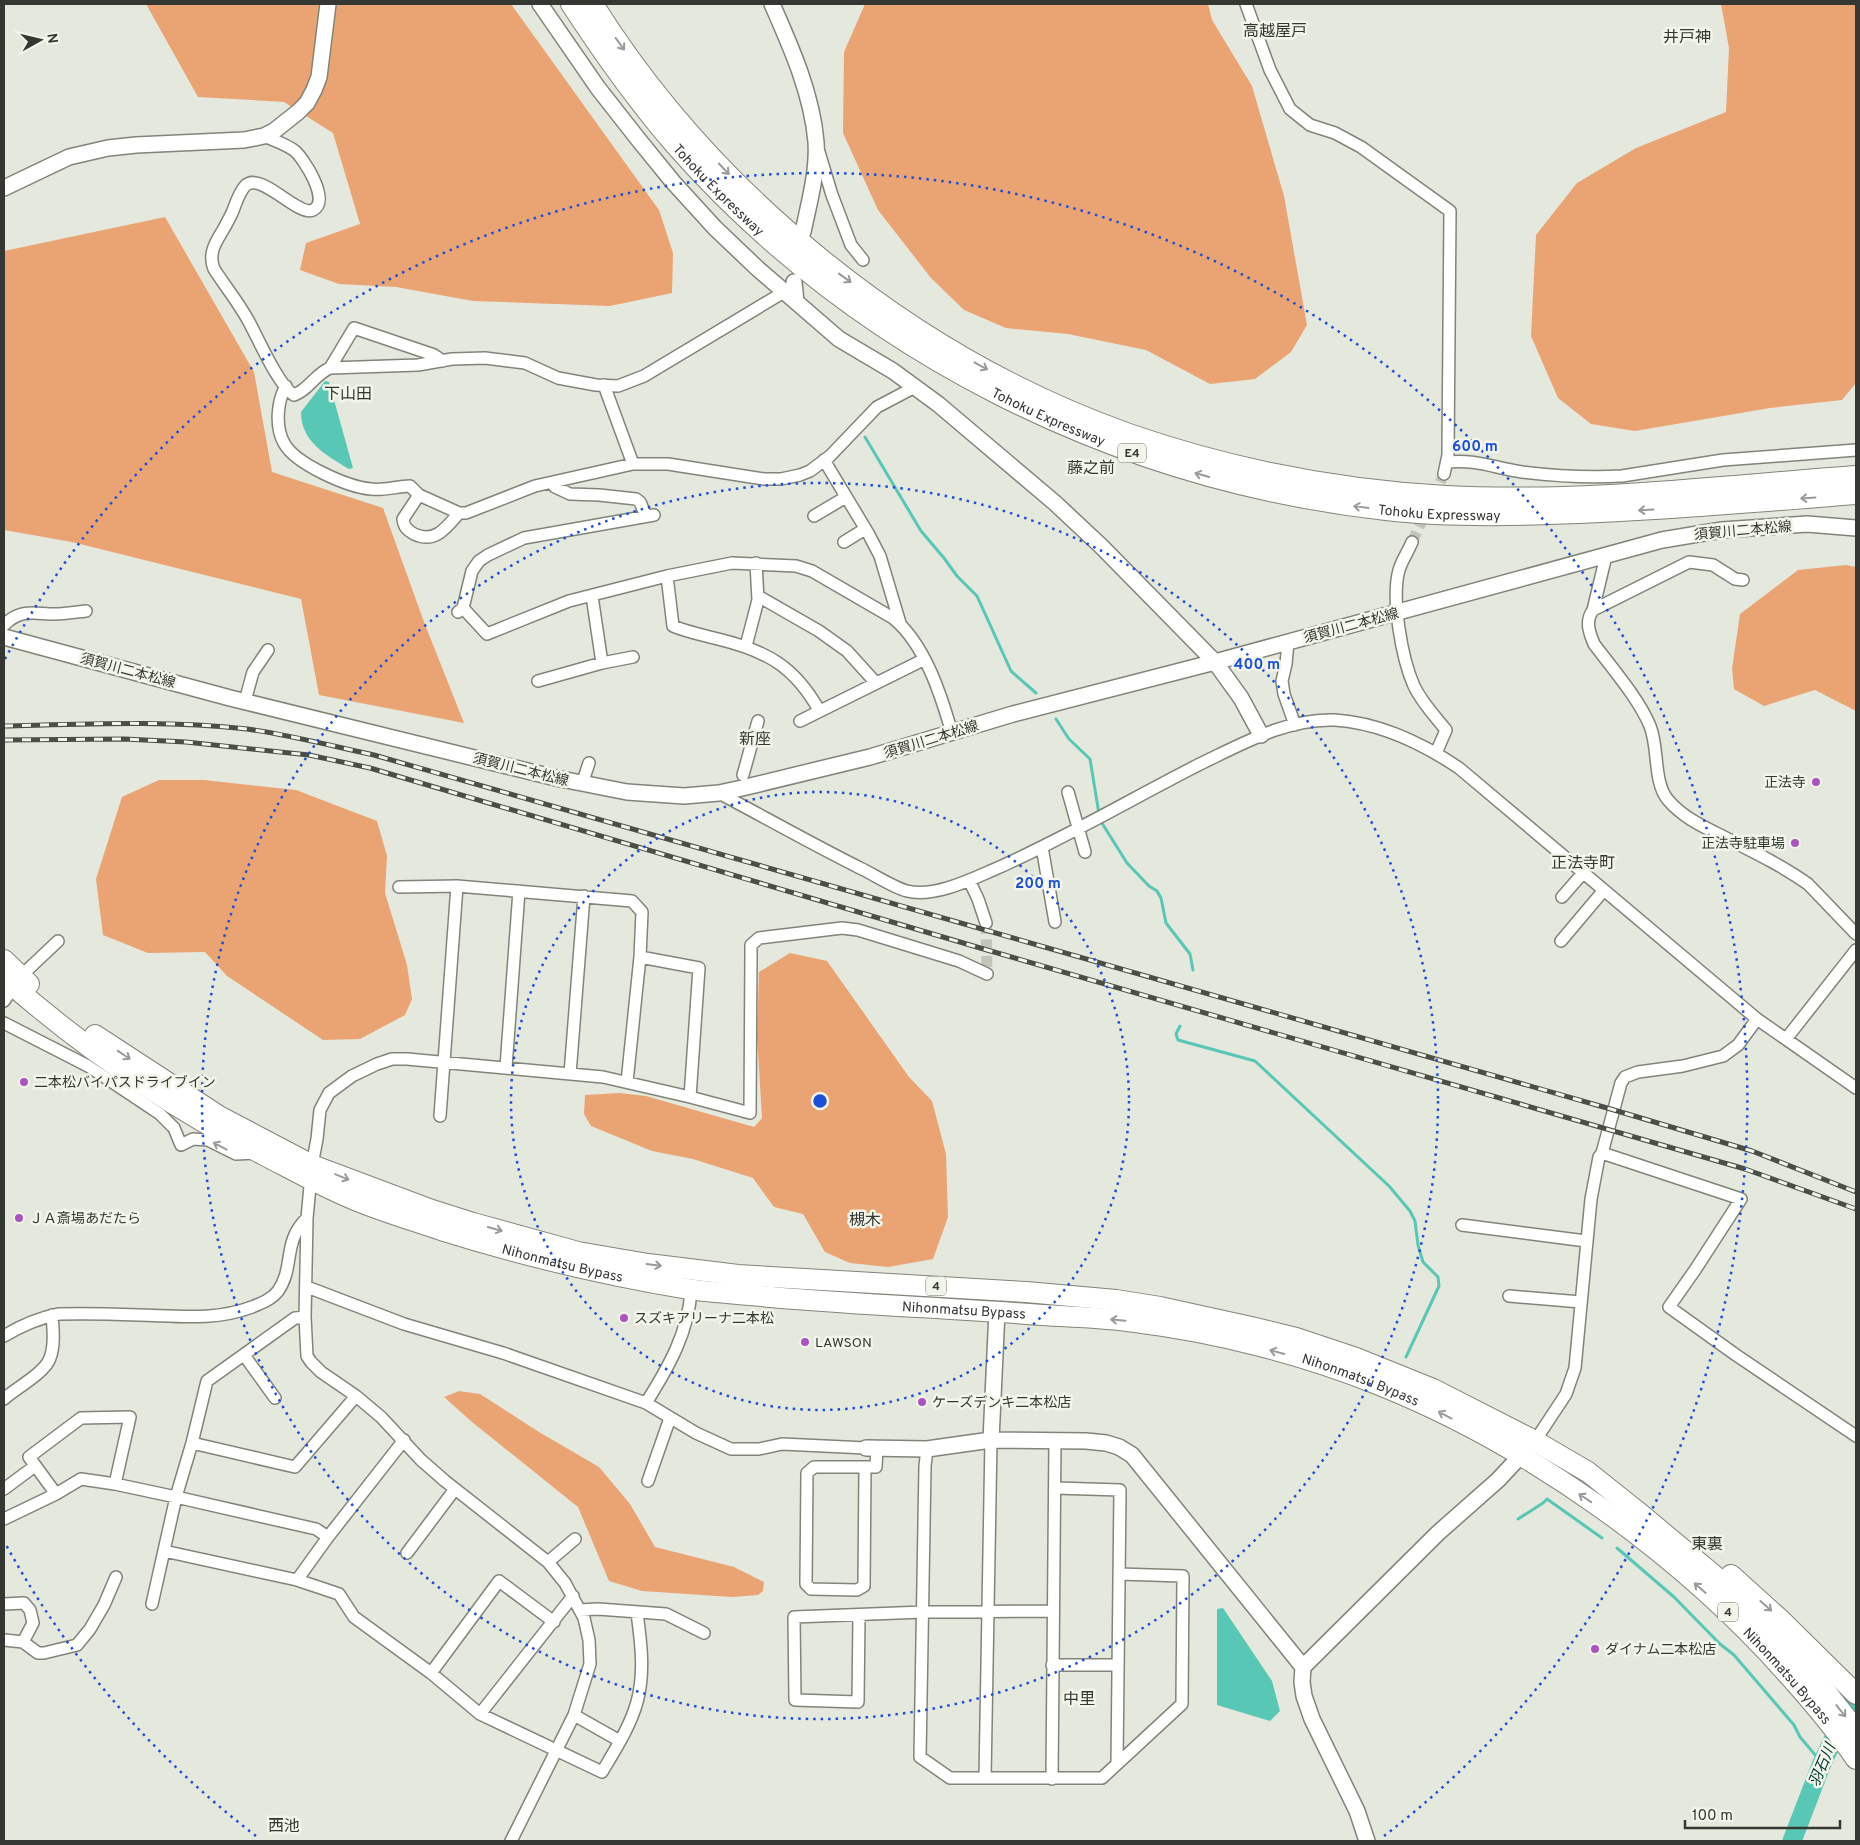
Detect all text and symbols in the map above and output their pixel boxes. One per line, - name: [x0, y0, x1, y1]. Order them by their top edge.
- north arrow: [15, 15, 65, 65]
- district label: 高越屋戸: [1243, 22, 1307, 42]
- district label: 井戸神: [1663, 28, 1711, 48]
- text: N: [42, 32, 61, 45]
- one-way arrow: [615, 37, 625, 51]
- street label: Tohoku Expressway: [668, 141, 767, 240]
- one-way arrow: [718, 163, 730, 175]
- one-way arrow: [837, 272, 851, 283]
- one-way arrow: [973, 361, 988, 371]
- district label: 下山田: [324, 385, 372, 405]
- street label: Tohoku Expressway: [988, 385, 1107, 451]
- text: 600 m: [1452, 438, 1498, 457]
- road number: E4: [1118, 443, 1146, 462]
- district label: 藤之前: [1067, 459, 1115, 479]
- one-way arrow: [1194, 469, 1210, 479]
- one-way arrow: [1800, 493, 1816, 502]
- one-way arrow: [1353, 501, 1369, 511]
- street label: Tohoku Expressway: [1377, 502, 1501, 525]
- one-way arrow: [1638, 505, 1654, 514]
- street label: 須賀川二本松線: [1694, 519, 1793, 544]
- street label: 須賀川二本松線: [1302, 606, 1401, 647]
- street label: 須賀川二本松線: [78, 651, 177, 692]
- text: 400 m: [1234, 656, 1280, 675]
- street label: 須賀川二本松線: [882, 718, 981, 763]
- district label: 新座: [739, 730, 771, 750]
- street label: 須賀川二本松線: [471, 750, 570, 791]
- place label: 正法寺: [1764, 775, 1806, 792]
- marker: 正法寺: [1810, 776, 1822, 788]
- place label: 正法寺駐車場: [1701, 836, 1785, 853]
- marker: 正法寺駐車場: [1789, 837, 1801, 849]
- district label: 正法寺町: [1551, 854, 1615, 874]
- text: 200 m: [1015, 875, 1061, 894]
- one-way arrow: [117, 1050, 131, 1060]
- place label: 二本松バイパスドライブイン: [34, 1074, 216, 1092]
- marker: 二本松バイパスドライブイン: [18, 1076, 30, 1088]
- centre of rings: [811, 1092, 829, 1110]
- one-way arrow: [213, 1141, 228, 1150]
- one-way arrow: [334, 1172, 349, 1182]
- place label: ＪＡ斎場あだたら: [29, 1211, 141, 1228]
- district label: 槻木: [849, 1211, 881, 1231]
- marker: ＪＡ斎場あだたら: [13, 1212, 25, 1224]
- one-way arrow: [487, 1225, 503, 1235]
- street label: Nihonmatsu Bypass: [500, 1241, 624, 1287]
- one-way arrow: [646, 1260, 662, 1270]
- road number: 4: [926, 1276, 946, 1295]
- street label: Nihonmatsu Bypass: [901, 1299, 1026, 1324]
- place label: スズキアリーナ二本松: [634, 1310, 774, 1328]
- marker: スズキアリーナ二本松: [618, 1312, 630, 1324]
- one-way arrow: [1110, 1315, 1126, 1325]
- place label: LAWSON: [815, 1335, 872, 1352]
- marker: LAWSON: [799, 1336, 811, 1348]
- one-way arrow: [1269, 1347, 1285, 1356]
- street label: Nihonmatsu Bypass: [1299, 1351, 1421, 1411]
- place label: ケーズデンキ二本松店: [932, 1394, 1071, 1412]
- marker: ケーズデンキ二本松店: [916, 1396, 928, 1408]
- one-way arrow: [1438, 1410, 1453, 1419]
- one-way arrow: [1578, 1493, 1592, 1503]
- district label: 東裏: [1691, 1535, 1723, 1555]
- one-way arrow: [1694, 1582, 1707, 1594]
- one-way arrow: [1760, 1601, 1773, 1612]
- road number: 4: [1718, 1602, 1738, 1621]
- street label: Nihonmatsu Bypass: [1739, 1625, 1834, 1729]
- place label: ダイナム二本松店: [1605, 1642, 1716, 1659]
- marker: ダイナム二本松店: [1589, 1643, 1601, 1655]
- district label: 中里: [1063, 1690, 1095, 1710]
- one-way arrow: [1835, 1704, 1846, 1717]
- water label: 羽石川: [1806, 1739, 1842, 1790]
- scale bar: [1685, 1798, 1840, 1830]
- text: 100 m: [1692, 1807, 1733, 1826]
- district label: 西池: [268, 1817, 300, 1837]

